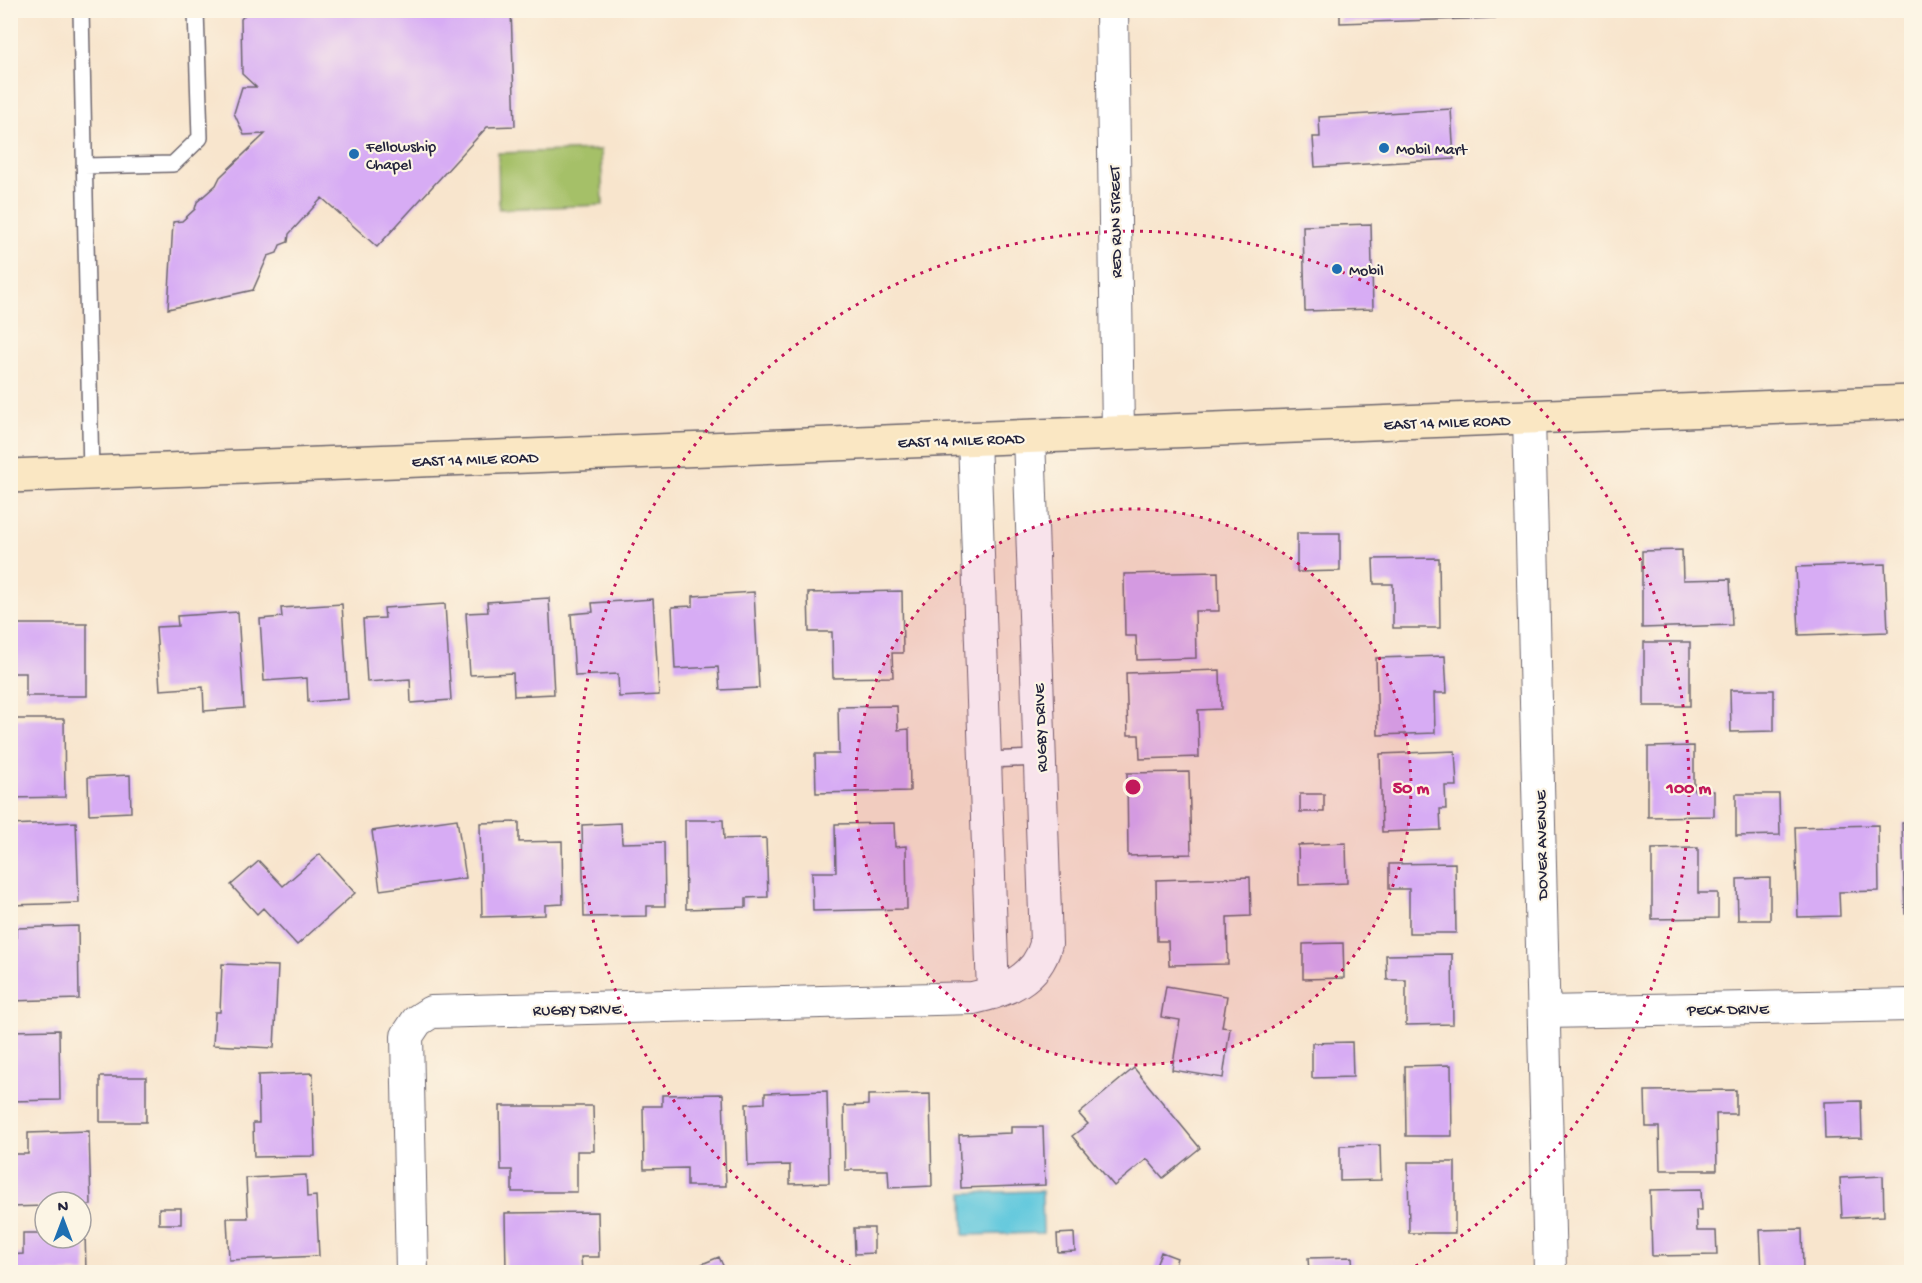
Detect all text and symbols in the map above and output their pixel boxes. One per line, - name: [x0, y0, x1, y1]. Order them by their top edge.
- place label: Fellowship Chapel: [365, 139, 436, 176]
- marker: Mobil Mart: [1377, 141, 1391, 155]
- place label: Mobil Mart: [1396, 142, 1468, 161]
- marker: Fellowship Chapel: [347, 147, 361, 161]
- street label: RED RUN STREET: [1107, 165, 1128, 278]
- marker: Mobil: [1330, 262, 1344, 276]
- place label: Mobil: [1349, 263, 1384, 282]
- street label: EAST 14 MILE ROAD: [1383, 413, 1512, 436]
- street label: EAST 14 MILE ROAD: [897, 431, 1026, 454]
- street label: EAST 14 MILE ROAD: [411, 450, 540, 473]
- street label: RUGBY DRIVE: [1031, 682, 1054, 772]
- centre of rings: [1123, 777, 1143, 797]
- text: 50 m: [1393, 779, 1430, 800]
- text: 100 m: [1666, 779, 1712, 800]
- street label: DOVER AVENUE: [1533, 789, 1554, 901]
- street label: RUGBY DRIVE: [533, 1001, 623, 1022]
- street label: PECK DRIVE: [1686, 1001, 1770, 1022]
- north arrow: [33, 1190, 93, 1250]
- text: N: [58, 1199, 69, 1218]

